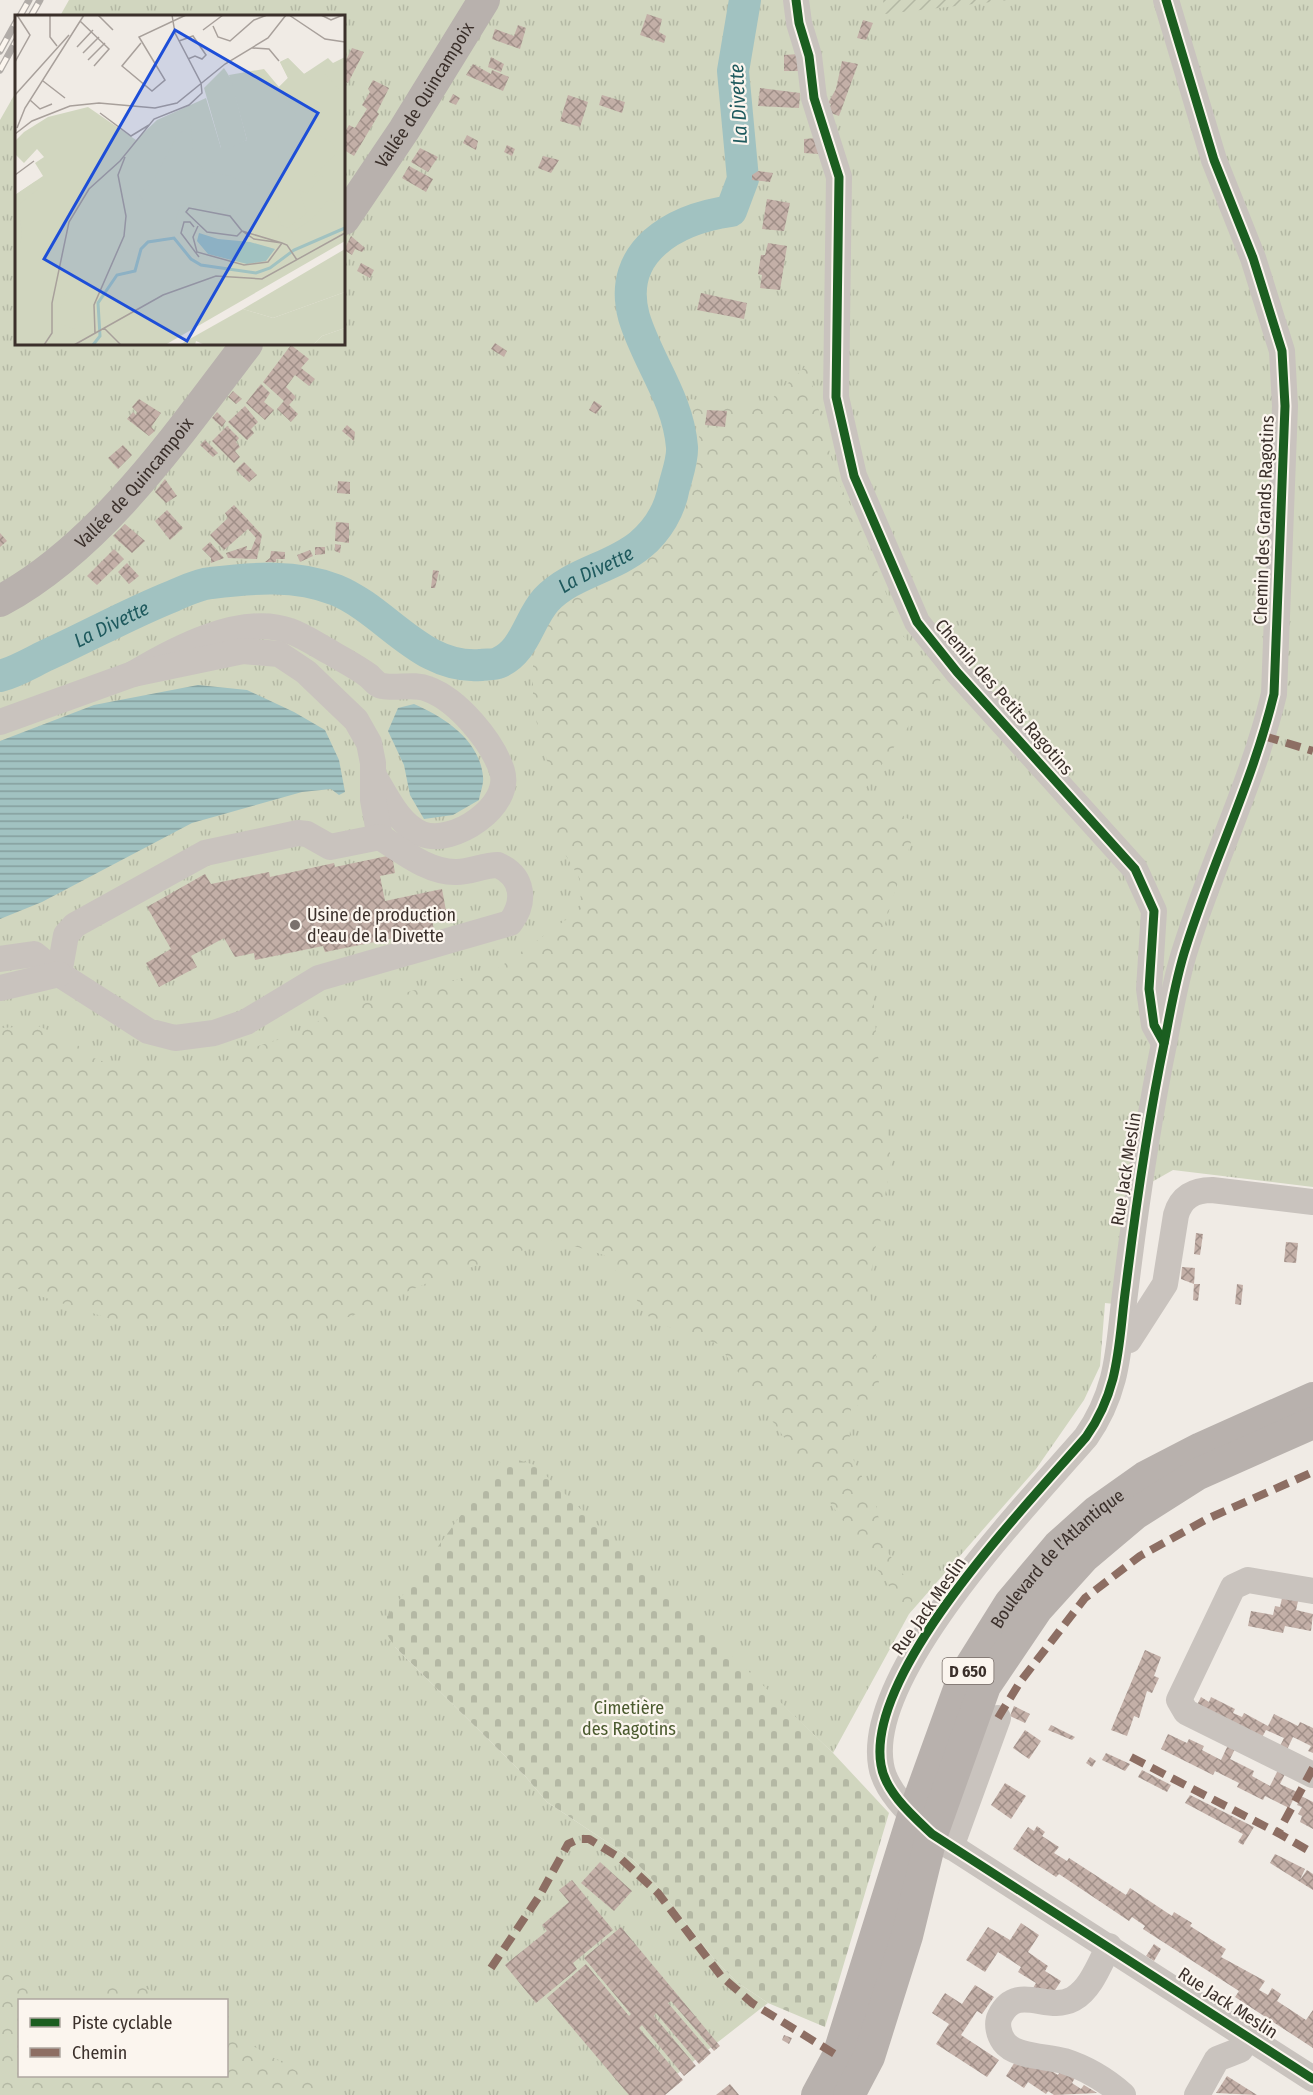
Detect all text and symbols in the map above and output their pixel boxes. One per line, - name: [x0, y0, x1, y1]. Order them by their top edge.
- inset map: [15, 15, 345, 345]
- street label: Vallée de Quincampoix: [371, 18, 479, 172]
- water label: La Divette: [724, 63, 752, 145]
- street label: Vallée de Quincampoix: [70, 413, 198, 553]
- street label: Chemin des Grands Ragotins: [1249, 415, 1279, 625]
- water label: La Divette: [553, 541, 638, 598]
- water label: La Divette: [70, 596, 153, 653]
- street label: Chemin des Petits Ragotins: [930, 615, 1078, 780]
- place label: Usine de production d'eau de la Divette: [307, 904, 456, 947]
- marker: Usine de production d'eau de la Divette: [288, 918, 302, 932]
- street label: Rue Jack Meslin: [1106, 1111, 1146, 1227]
- street label: Boulevard de l'Atlantique: [986, 1484, 1129, 1632]
- street label: Rue Jack Meslin: [887, 1553, 971, 1659]
- road number: D 650: [942, 1658, 994, 1684]
- park label: Cimetière des Ragotins: [582, 1697, 676, 1740]
- street label: Rue Jack Meslin: [1174, 1963, 1282, 2043]
- legend: [18, 1999, 228, 2077]
- text: Piste cyclable: [72, 2012, 172, 2034]
- text: Chemin: [72, 2042, 127, 2064]

